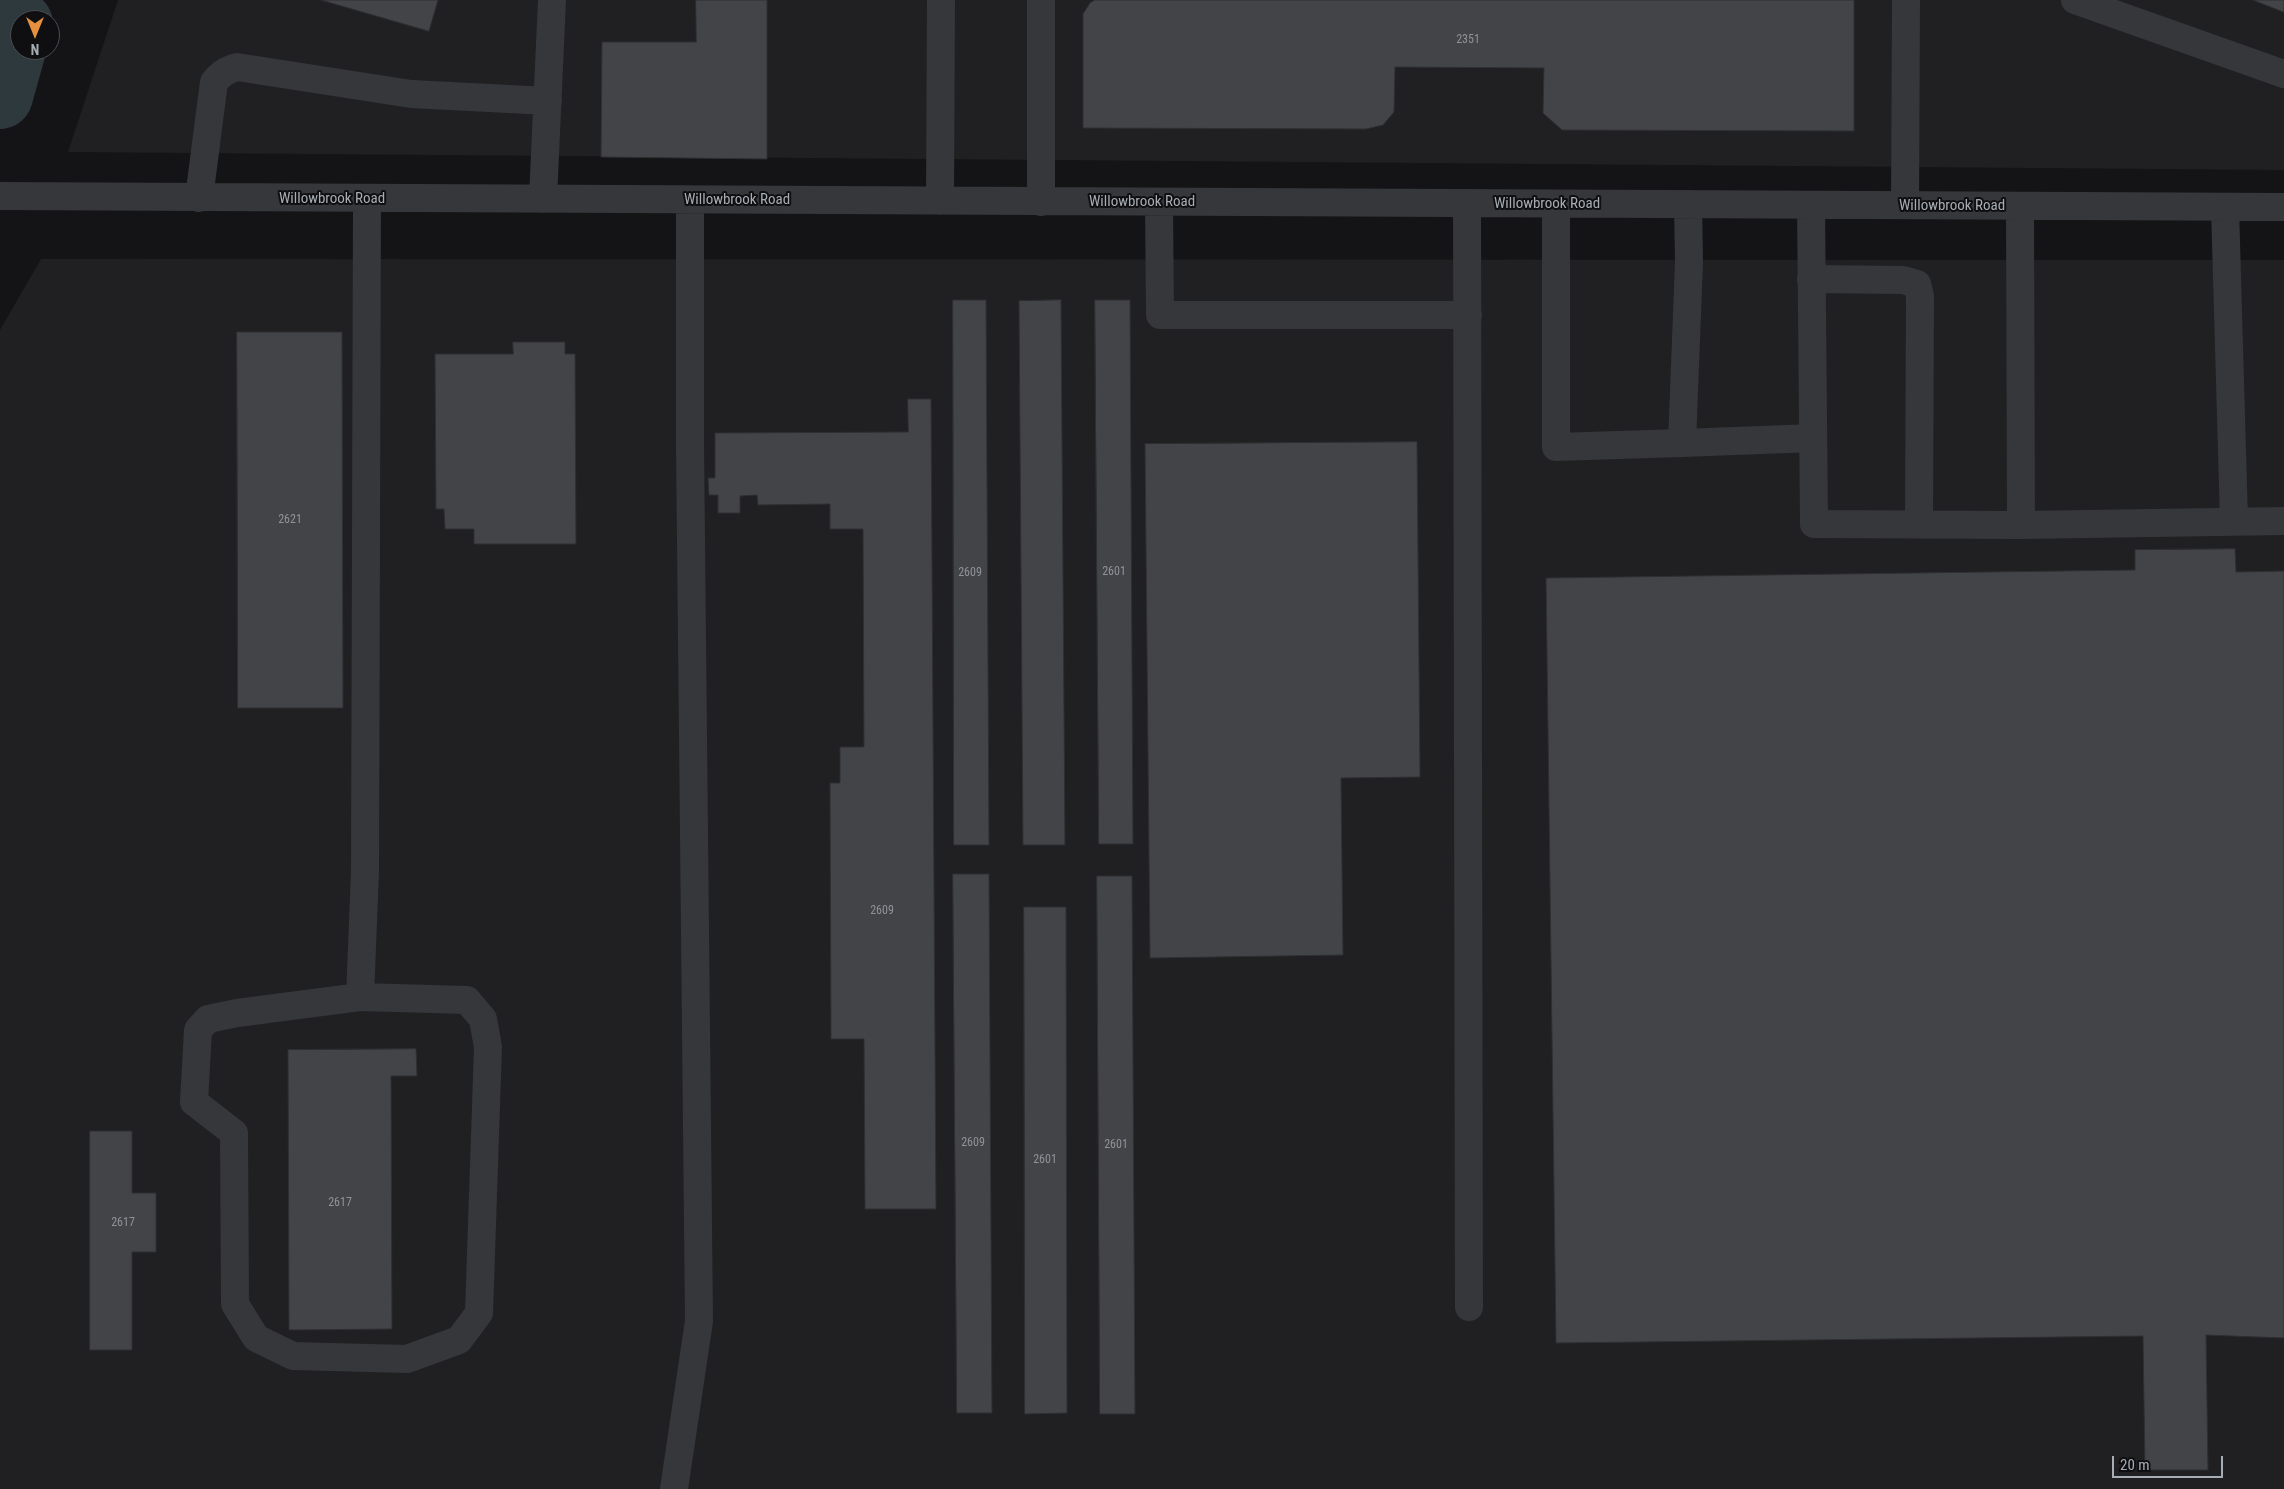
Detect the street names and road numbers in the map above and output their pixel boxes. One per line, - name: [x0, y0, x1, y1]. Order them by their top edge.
- street label: Willowbrook Road: [279, 190, 385, 208]
- street label: Willowbrook Road: [684, 191, 790, 209]
- street label: Willowbrook Road: [1089, 193, 1195, 211]
- street label: Willowbrook Road: [1494, 195, 1600, 213]
- street label: Willowbrook Road: [1899, 197, 2005, 215]

